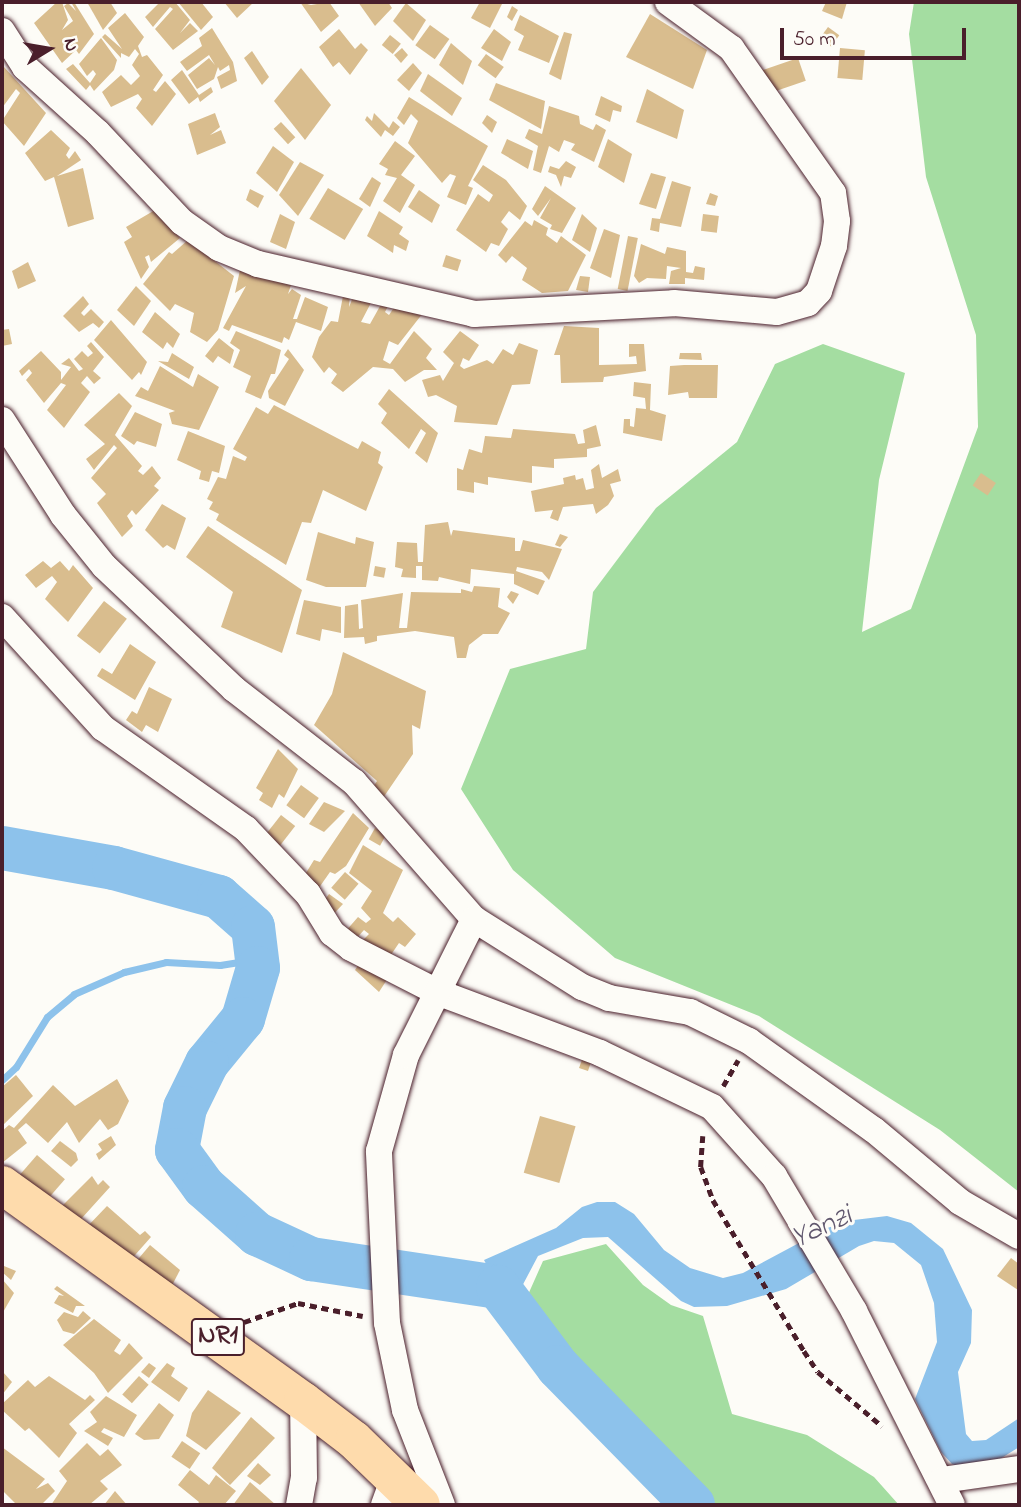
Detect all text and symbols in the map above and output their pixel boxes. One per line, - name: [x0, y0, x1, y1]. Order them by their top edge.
- north arrow: [14, 14, 84, 84]
- scale bar: [783, 14, 968, 58]
- text: 50 m: [793, 25, 836, 55]
- text: N: [56, 36, 85, 54]
- water label: Yanzi: [786, 1199, 858, 1257]
- road number: NR1: [190, 1314, 246, 1360]

